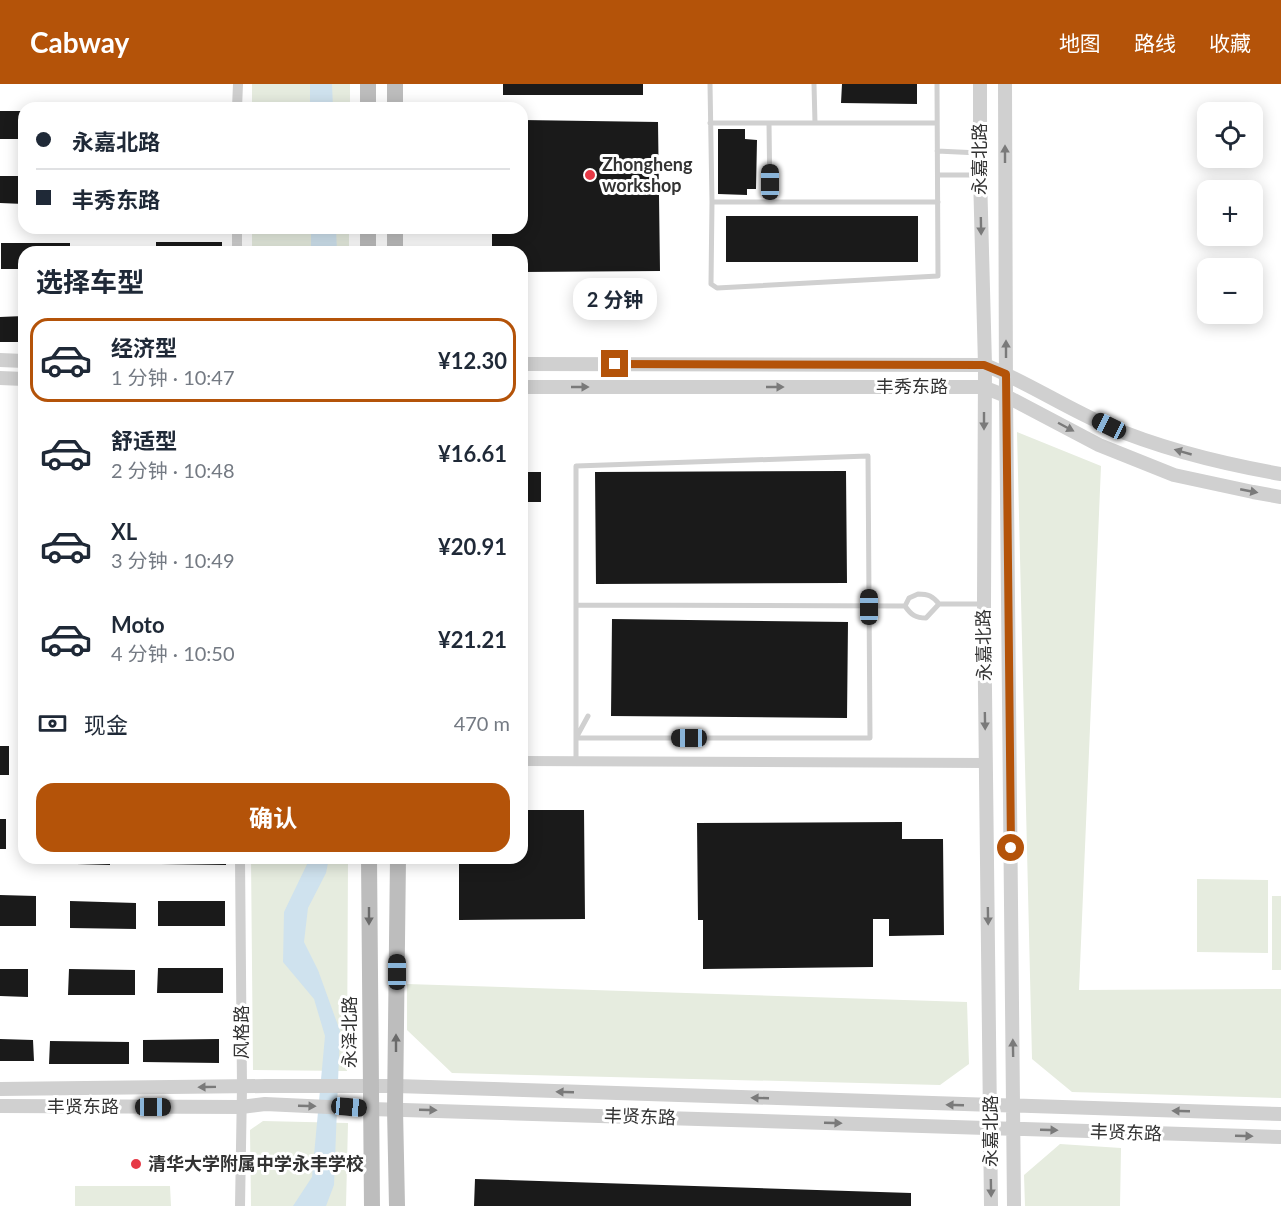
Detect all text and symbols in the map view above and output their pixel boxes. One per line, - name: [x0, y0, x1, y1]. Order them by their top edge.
- text: Cabway: [30, 25, 129, 59]
- text: 地图: [1059, 30, 1101, 55]
- text: 路线: [1134, 30, 1176, 55]
- text: 收藏: [1209, 30, 1251, 55]
- map controls: [1197, 102, 1263, 324]
- button: locate: [1197, 102, 1263, 168]
- street label: 永嘉北路: [968, 123, 990, 195]
- text: 永嘉北路: [72, 128, 160, 155]
- one-way arrow: [1000, 144, 1010, 163]
- place label: Zhongheng workshop: [602, 153, 693, 196]
- car: [761, 164, 779, 200]
- marker: Zhongheng workshop: [583, 168, 597, 182]
- button: +: [1197, 180, 1263, 246]
- text: 丰秀东路: [72, 186, 160, 213]
- one-way arrow: [977, 217, 986, 236]
- button: −: [1197, 258, 1263, 324]
- text: 选择车型: [36, 265, 144, 298]
- callout: 2 分钟: [573, 277, 657, 319]
- text: 2 分钟: [587, 287, 643, 311]
- icon: car: [39, 333, 93, 387]
- text: 经济型: [111, 334, 177, 361]
- one-way arrow: [1001, 339, 1011, 358]
- text: ¥12.30: [438, 347, 507, 374]
- route end: [601, 350, 628, 377]
- text: 1 分钟 · 10:47: [111, 365, 235, 389]
- street label: 丰秀东路: [876, 375, 948, 397]
- one-way arrow: [571, 382, 590, 392]
- one-way arrow: [766, 382, 785, 392]
- car: [1089, 410, 1129, 442]
- one-way arrow: [979, 412, 989, 431]
- one-way arrow: [1058, 422, 1075, 432]
- icon: car: [39, 426, 93, 480]
- text: 舒适型: [111, 427, 177, 454]
- text: ¥16.61: [438, 440, 507, 467]
- one-way arrow: [1174, 447, 1192, 456]
- text: 2 分钟 · 10:48: [111, 458, 235, 482]
- one-way arrow: [1240, 487, 1259, 496]
- text: XL: [111, 518, 137, 545]
- icon: car: [39, 519, 93, 573]
- text: ¥20.91: [438, 533, 507, 560]
- text: 3 分钟 · 10:49: [111, 548, 235, 572]
- car: [860, 589, 878, 625]
- street label: 永嘉北路: [971, 609, 995, 681]
- text: Moto: [111, 611, 165, 638]
- icon: car: [39, 612, 93, 666]
- text: ¥21.21: [438, 626, 507, 653]
- text: 4 分钟 · 10:50: [111, 641, 235, 665]
- icon: cash: [36, 707, 69, 740]
- text: 现金: [84, 711, 128, 738]
- text: 470 m: [454, 711, 510, 735]
- one-way arrow: [980, 712, 990, 731]
- car: [671, 729, 707, 747]
- button: 确认: [36, 783, 510, 852]
- route start: [997, 834, 1024, 861]
- one-way arrow: [364, 907, 374, 926]
- one-way arrow: [983, 907, 993, 926]
- car: [388, 954, 406, 990]
- street label: 永泽北路: [338, 996, 360, 1068]
- street label: 风格路: [230, 1005, 252, 1059]
- one-way arrow: [391, 1033, 401, 1052]
- one-way arrow: [1008, 1038, 1018, 1057]
- one-way arrow: [198, 1082, 217, 1092]
- one-way arrow: [556, 1087, 575, 1096]
- one-way arrow: [751, 1094, 770, 1103]
- street label: 丰贤东路: [47, 1095, 119, 1117]
- street label: 永嘉北路: [979, 1095, 1001, 1167]
- car: [330, 1096, 368, 1118]
- car: [135, 1098, 171, 1116]
- one-way arrow: [945, 1100, 964, 1109]
- one-way arrow: [297, 1101, 316, 1110]
- street label: 丰贤东路: [604, 1104, 676, 1128]
- one-way arrow: [418, 1105, 437, 1115]
- one-way arrow: [1171, 1107, 1190, 1116]
- one-way arrow: [823, 1118, 842, 1128]
- street label: 丰贤东路: [1090, 1120, 1162, 1144]
- one-way arrow: [1039, 1126, 1058, 1135]
- one-way arrow: [1234, 1132, 1253, 1141]
- place label: 清华大学附属中学永丰学校: [148, 1152, 364, 1174]
- marker: 清华大学附属中学永丰学校: [129, 1157, 143, 1171]
- one-way arrow: [986, 1179, 996, 1198]

